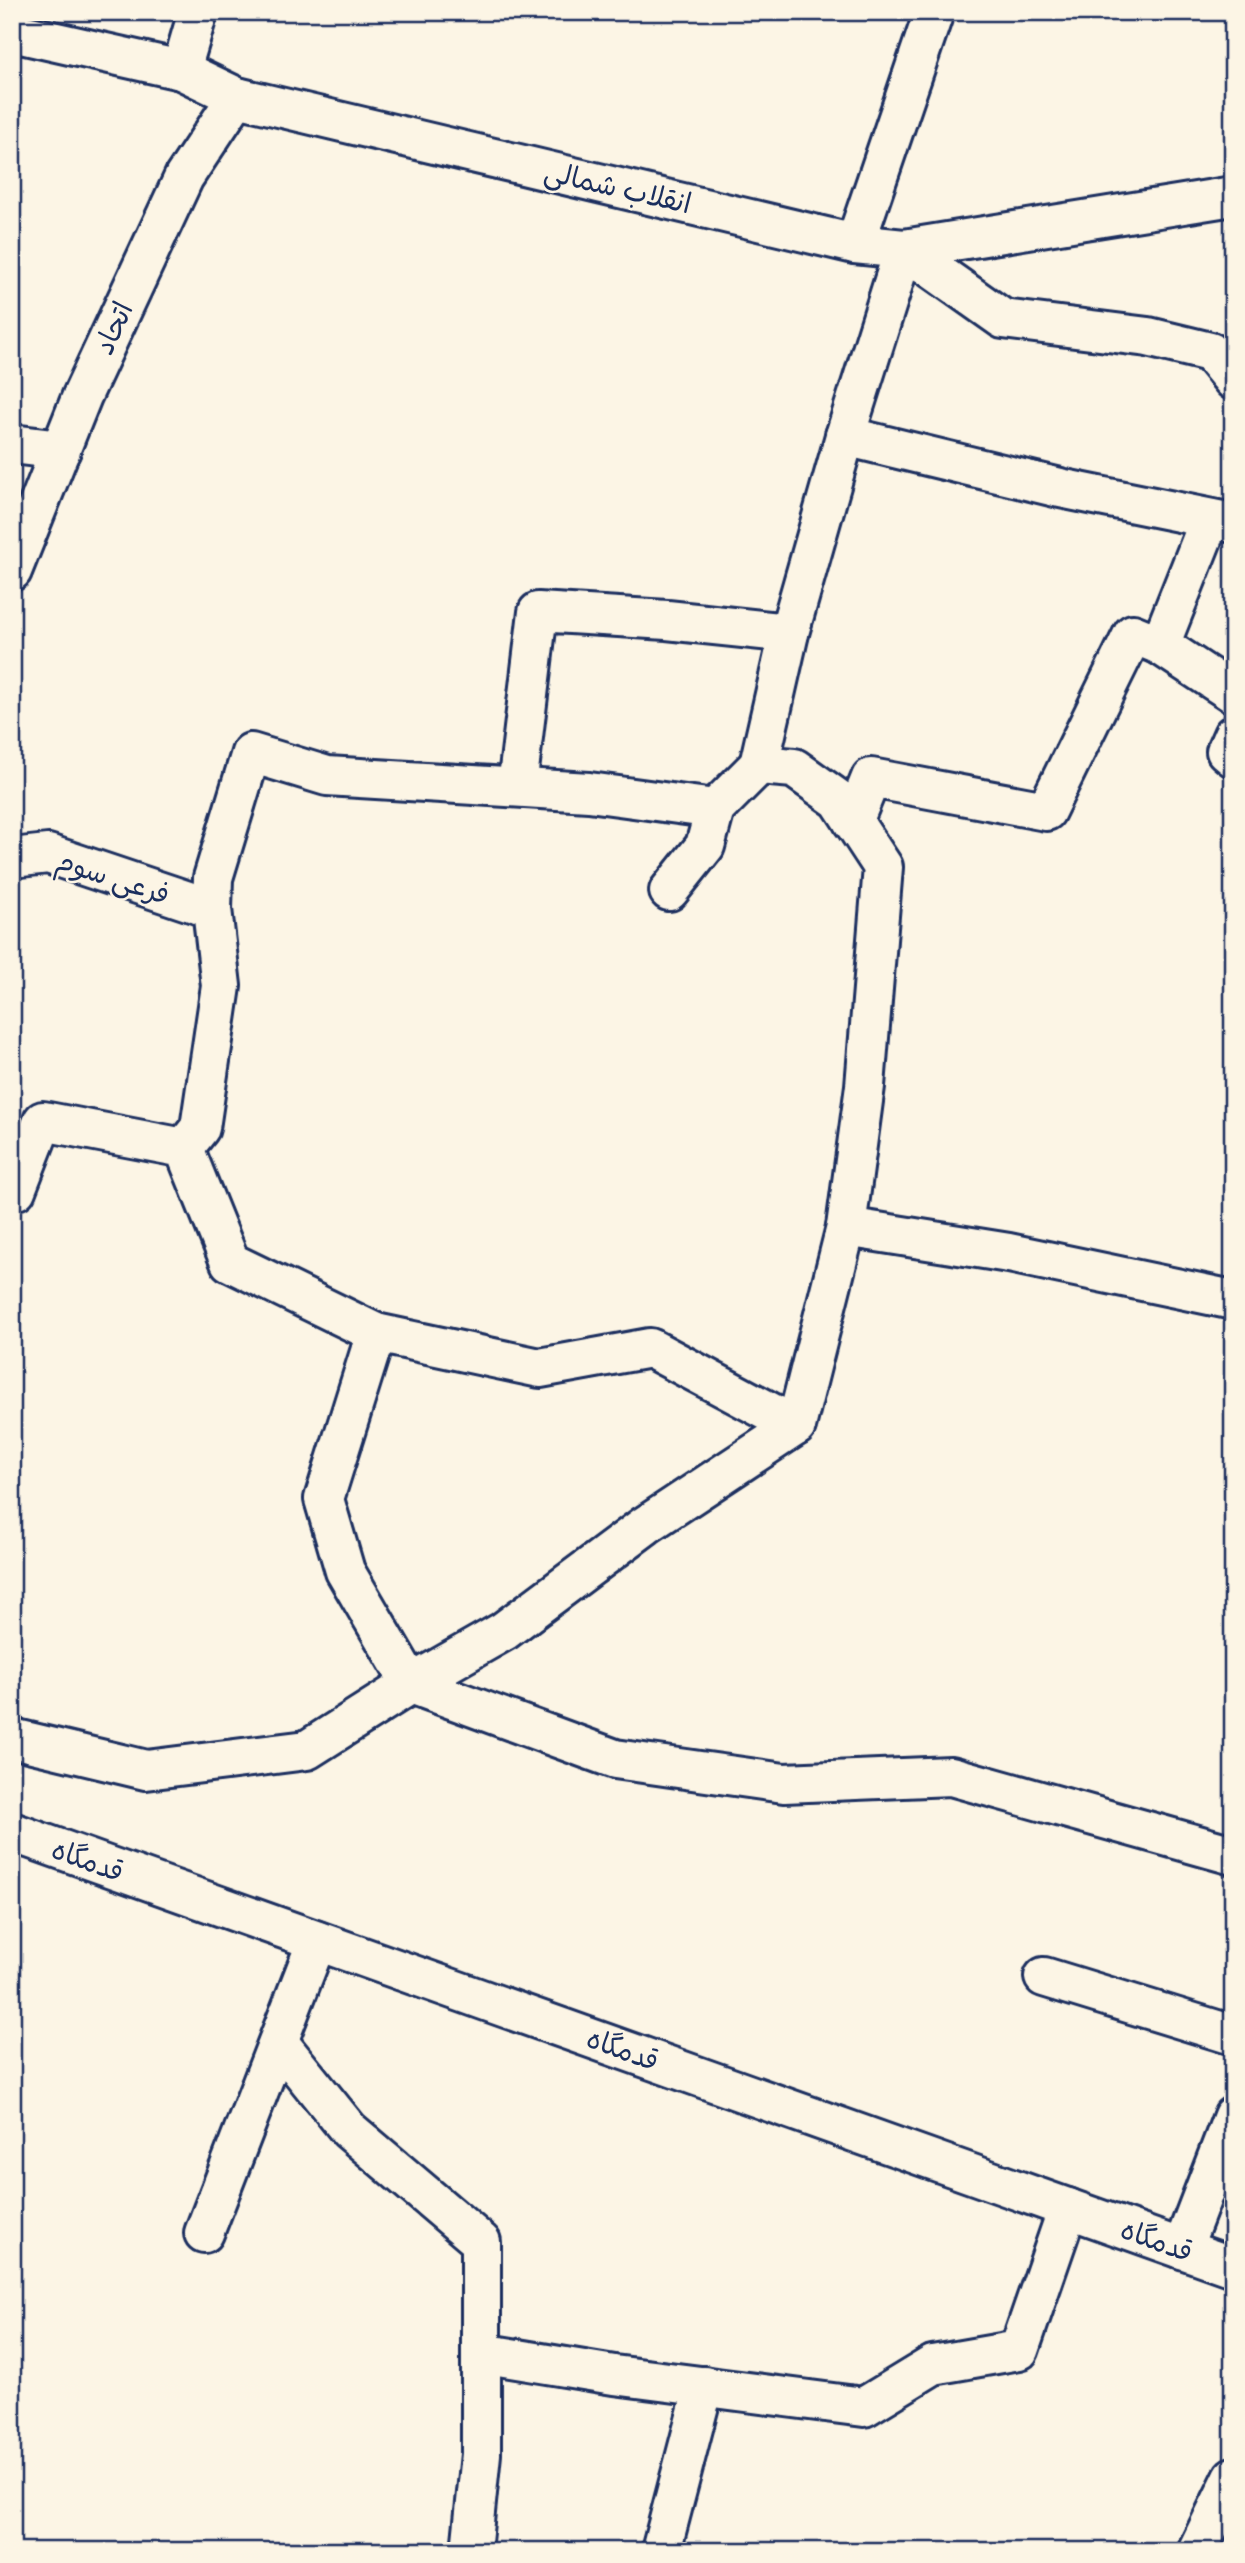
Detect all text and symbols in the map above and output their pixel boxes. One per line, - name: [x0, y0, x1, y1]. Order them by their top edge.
- street label: انقلاب شمالی: [541, 154, 695, 221]
- street label: اتحاد: [86, 296, 141, 360]
- street label: فرعی سوم: [50, 843, 174, 916]
- street label: قدمگاه: [47, 1831, 129, 1890]
- street label: قدمگاه: [582, 2020, 664, 2079]
- street label: قدمگاه: [1116, 2211, 1198, 2270]

